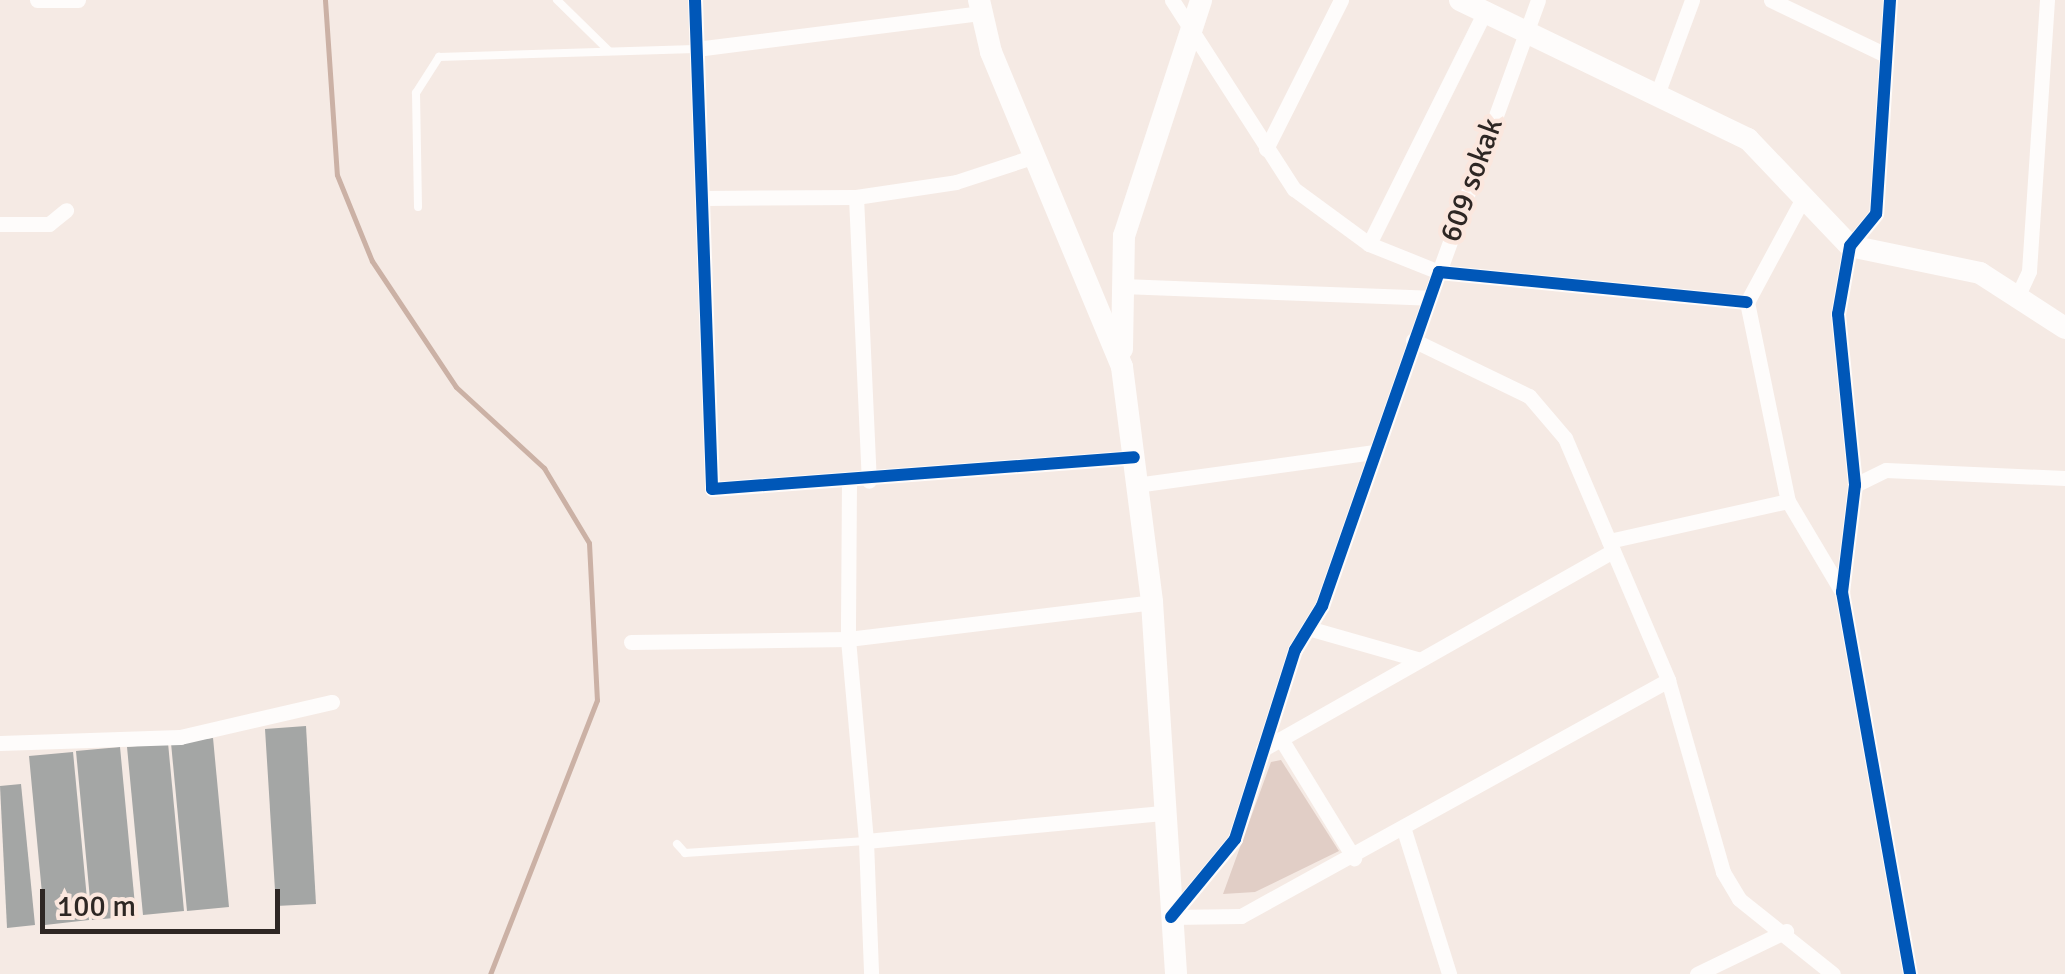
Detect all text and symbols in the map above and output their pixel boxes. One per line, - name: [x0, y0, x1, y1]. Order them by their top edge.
- street label: 609 sokak: [1433, 113, 1511, 247]
- scale bar: [45, 869, 285, 931]
- text: 100 m: [57, 888, 136, 925]

